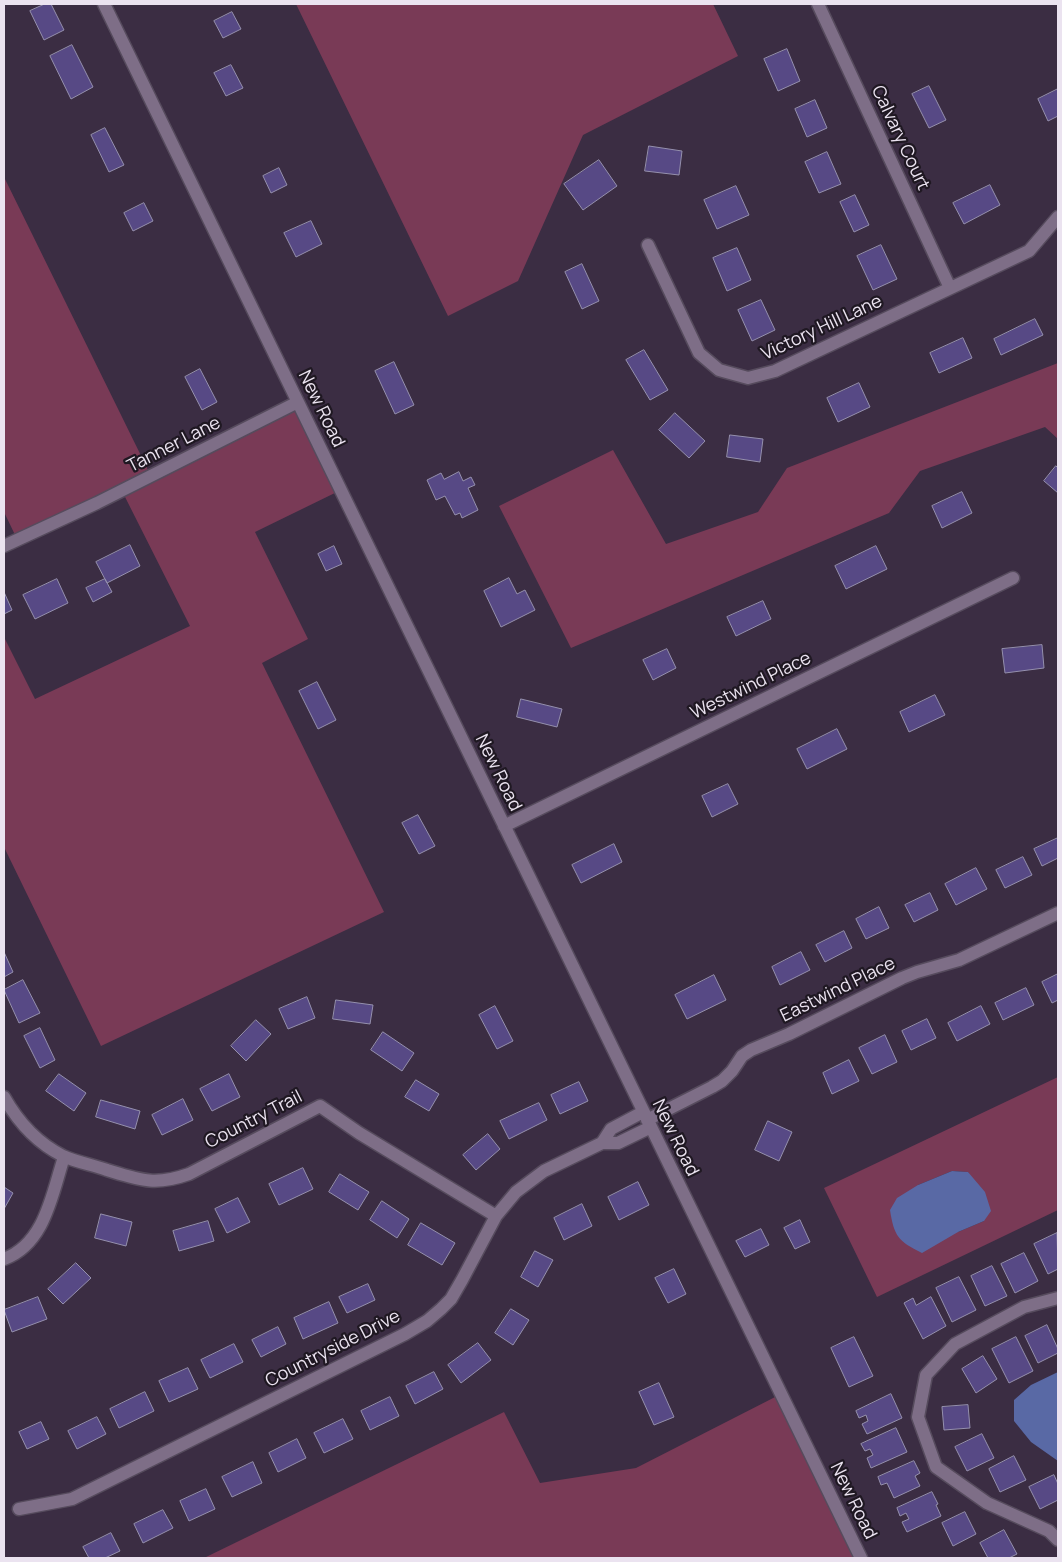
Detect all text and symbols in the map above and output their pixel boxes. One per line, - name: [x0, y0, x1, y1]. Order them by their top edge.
- street label: Calvary Court: [866, 82, 934, 194]
- street label: Victory Hill Lane: [758, 291, 886, 365]
- street label: New Road: [293, 367, 349, 451]
- street label: Tanner Lane: [124, 412, 224, 478]
- street label: Westwind Place: [687, 648, 815, 724]
- street label: New Road: [470, 731, 526, 815]
- street label: Eastwind Place: [777, 953, 899, 1027]
- street label: Country Trail: [202, 1086, 306, 1154]
- street label: New Road: [647, 1096, 703, 1180]
- street label: Countryside Drive: [262, 1306, 404, 1392]
- street label: New Road: [825, 1459, 881, 1543]

